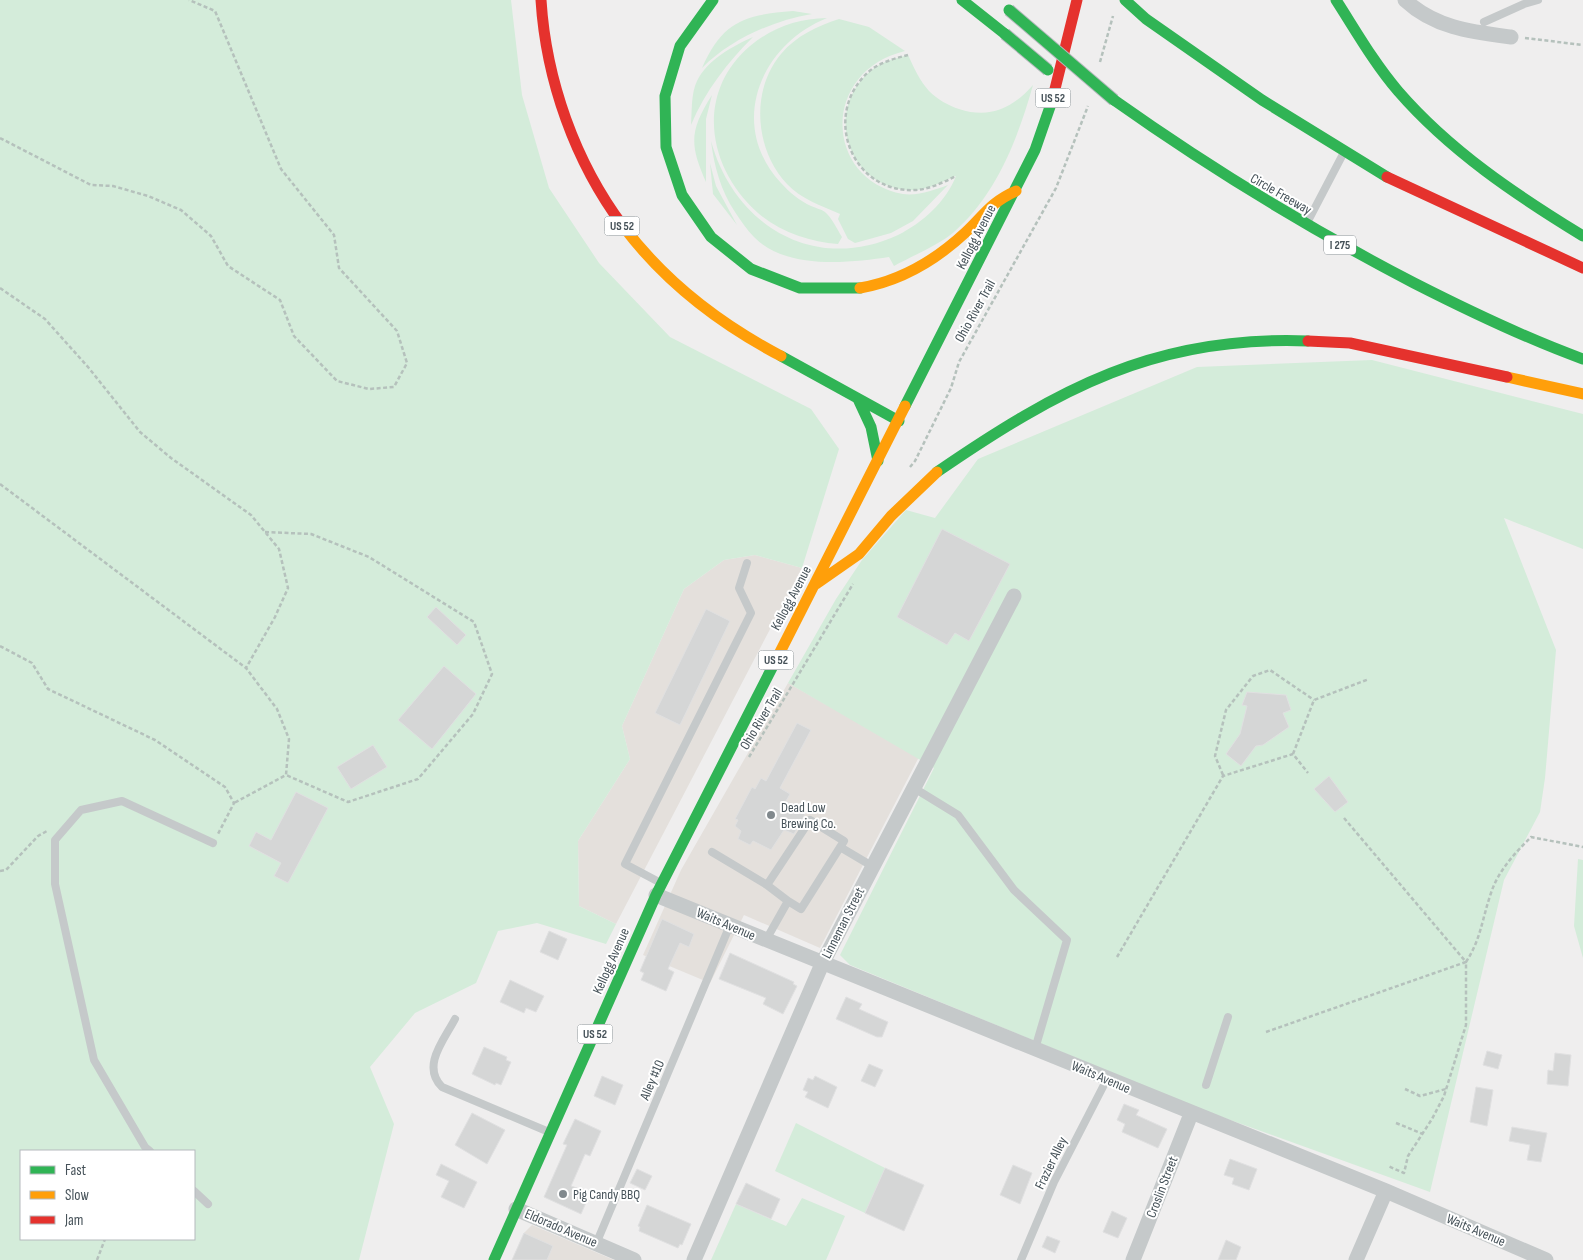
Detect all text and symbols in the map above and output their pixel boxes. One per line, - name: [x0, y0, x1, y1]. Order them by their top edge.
- road number: US 52: [1036, 89, 1070, 108]
- street label: Circle Freeway: [1247, 170, 1315, 219]
- street label: Kellogg Avenue: [952, 202, 1000, 272]
- road number: US 52: [604, 217, 640, 236]
- road number: I 275: [1324, 236, 1356, 254]
- street label: Ohio River Trail: [951, 277, 999, 345]
- street label: Kellogg Avenue: [767, 563, 815, 633]
- road number: US 52: [758, 650, 794, 670]
- street label: Ohio River Trail: [736, 685, 786, 753]
- place label: Dead Low Brewing Co.: [781, 799, 836, 832]
- marker: Dead Low Brewing Co.: [765, 809, 777, 821]
- street label: Linneman Street: [818, 885, 868, 961]
- street label: Waits Avenue: [694, 904, 758, 944]
- street label: Kellogg Avenue: [589, 925, 633, 997]
- road number: US 52: [578, 1024, 612, 1044]
- street label: Alley #10: [636, 1057, 668, 1104]
- street label: Waits Avenue: [1069, 1057, 1133, 1097]
- street label: Frazier Alley: [1031, 1133, 1071, 1192]
- legend: [20, 1150, 195, 1240]
- street label: Croslin Street: [1142, 1154, 1182, 1220]
- text: Fast: [65, 1161, 87, 1180]
- text: Slow: [65, 1186, 89, 1205]
- place label: Pig Candy BBQ: [573, 1186, 640, 1203]
- marker: Pig Candy BBQ: [557, 1188, 569, 1200]
- street label: Eldorado Avenue: [522, 1205, 600, 1251]
- street label: Waits Avenue: [1444, 1210, 1508, 1250]
- text: Jam: [64, 1211, 83, 1230]

